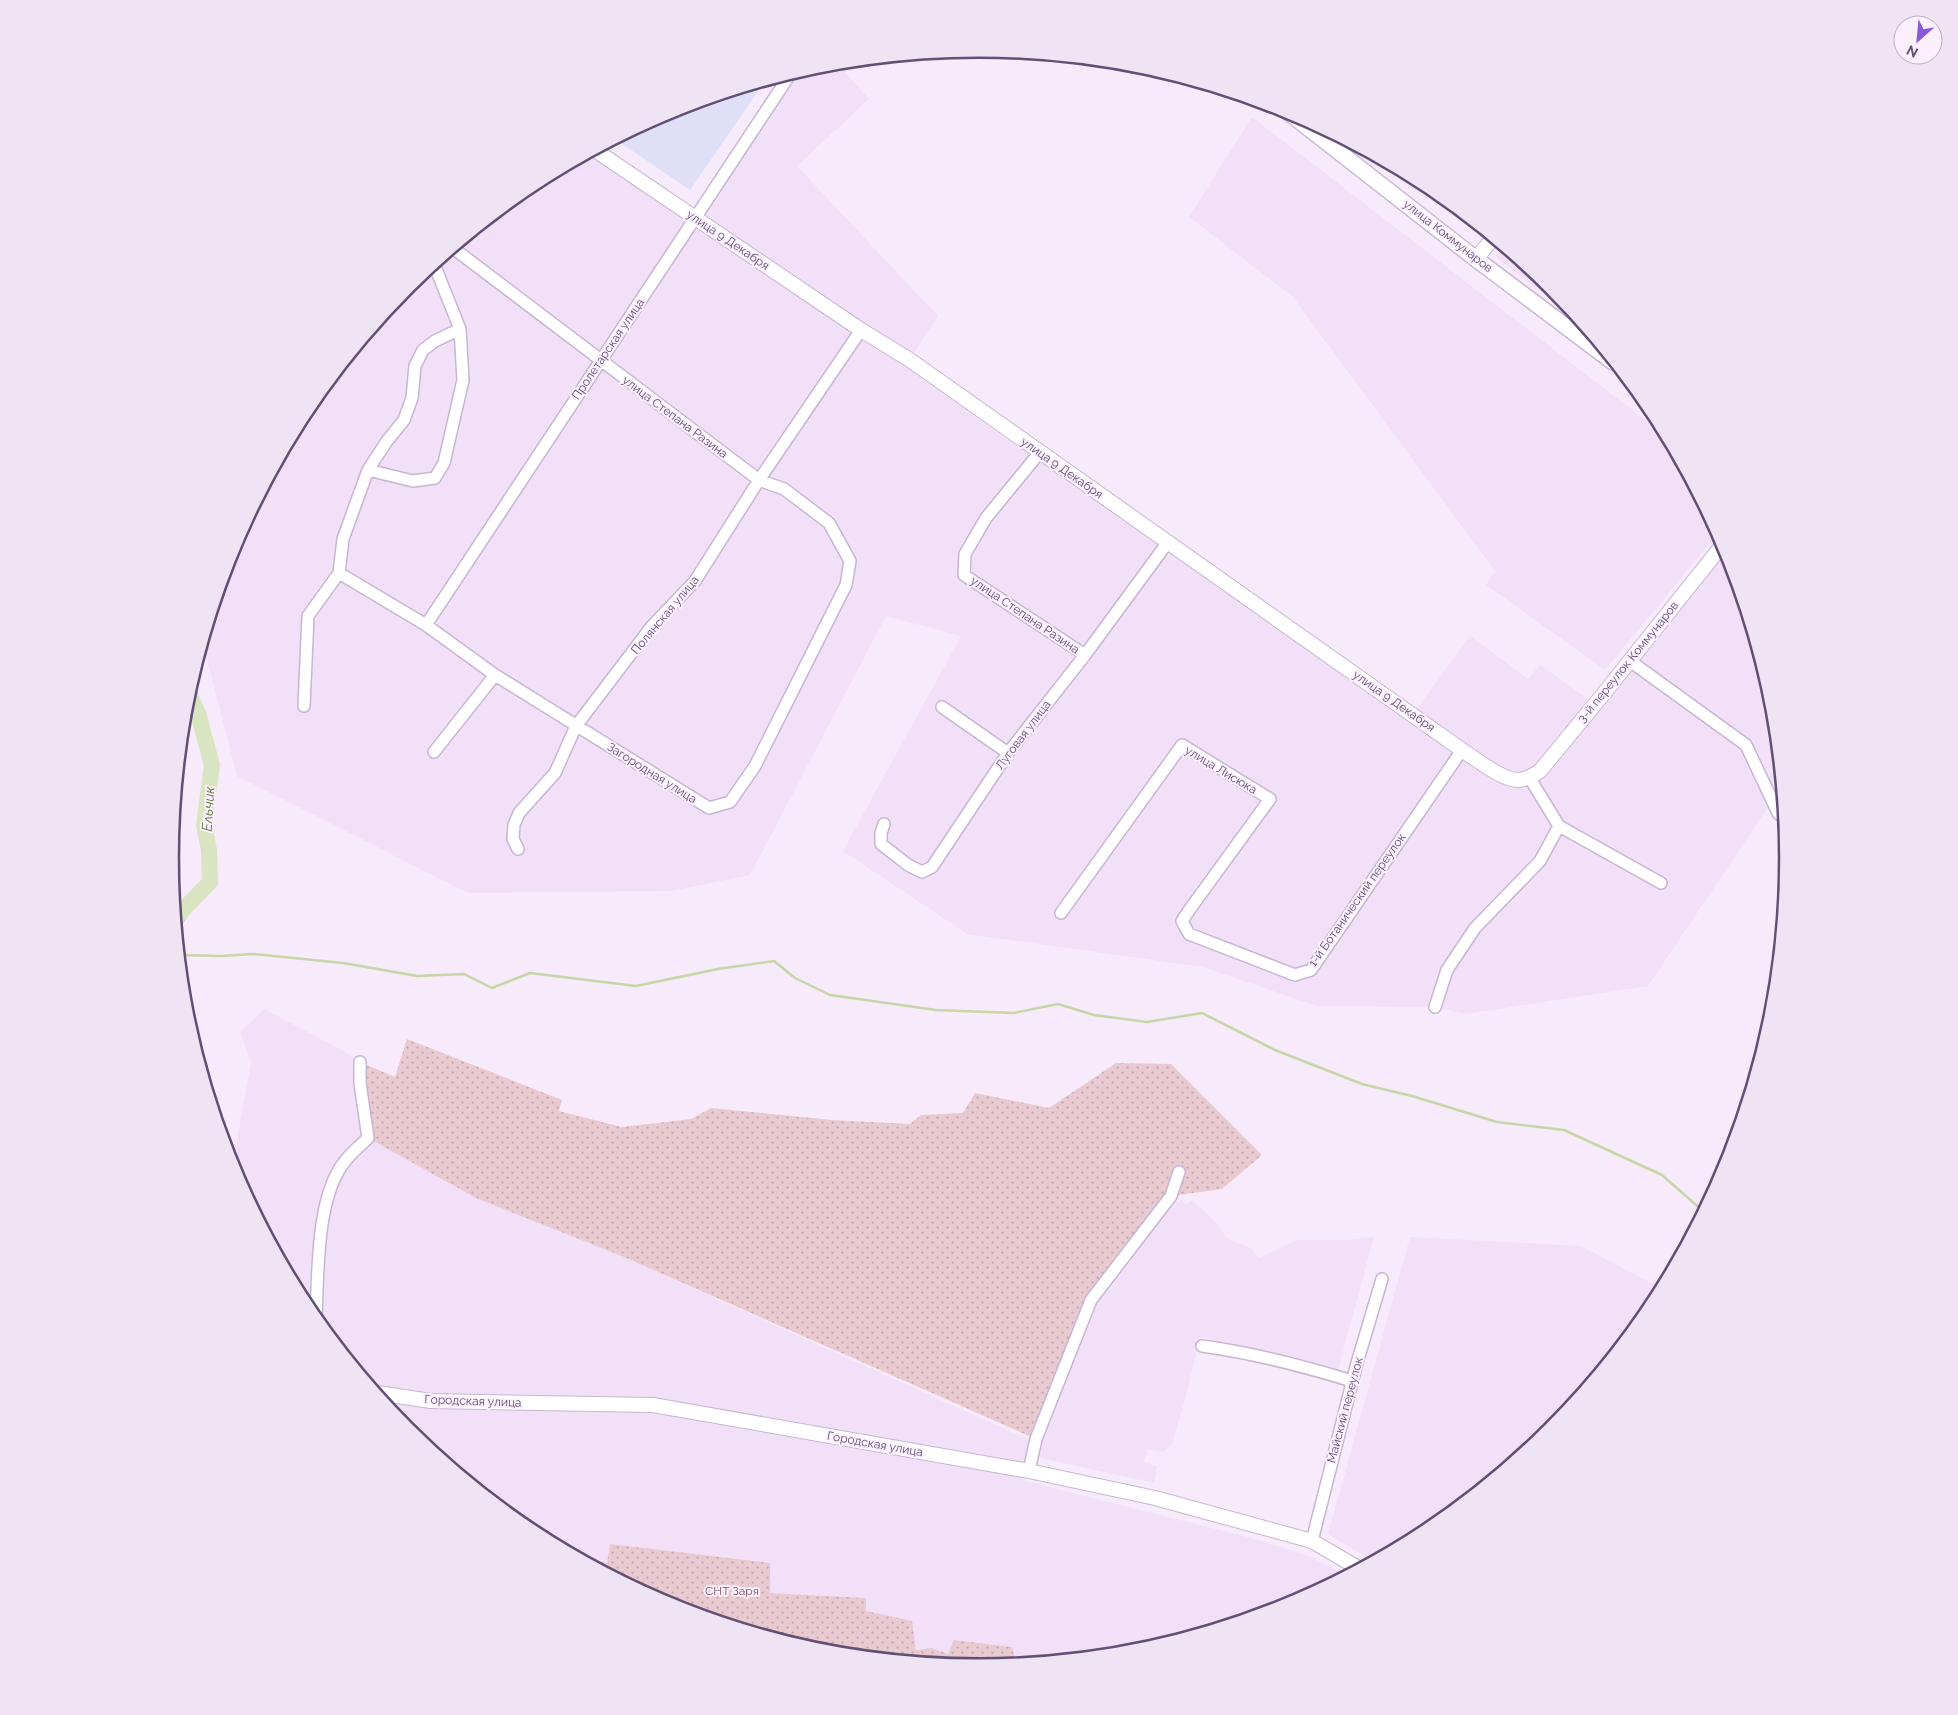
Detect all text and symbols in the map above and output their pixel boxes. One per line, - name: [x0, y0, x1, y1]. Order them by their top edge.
- north arrow: [1893, 15, 1943, 65]
- text: N: [1904, 42, 1920, 61]
- street label: улица Коммунаров: [1401, 197, 1495, 275]
- street label: улица 9 Декабря: [684, 207, 772, 273]
- street label: Пролетарская улица: [569, 296, 647, 402]
- street label: улица Степана Разина: [620, 373, 730, 461]
- street label: улица 9 Декабря: [1018, 435, 1106, 501]
- street label: Полянская улица: [628, 573, 702, 657]
- street label: улица Степана Разина: [968, 573, 1082, 657]
- street label: 3-й переулок Коммунаров: [1575, 599, 1681, 725]
- street label: улица 9 Декабря: [1350, 668, 1438, 734]
- street label: Луговая улица: [992, 698, 1054, 772]
- street label: Загородная улица: [605, 740, 699, 806]
- street label: улица Лисюка: [1182, 743, 1260, 797]
- water label: Ельчик: [198, 786, 218, 832]
- street label: 1-й Ботанический переулок: [1305, 831, 1409, 969]
- street label: Майский переулок: [1324, 1355, 1366, 1465]
- street label: Городская улица: [424, 1392, 522, 1410]
- street label: Городская улица: [826, 1429, 924, 1459]
- park label: СНТ Заря: [705, 1584, 759, 1598]

